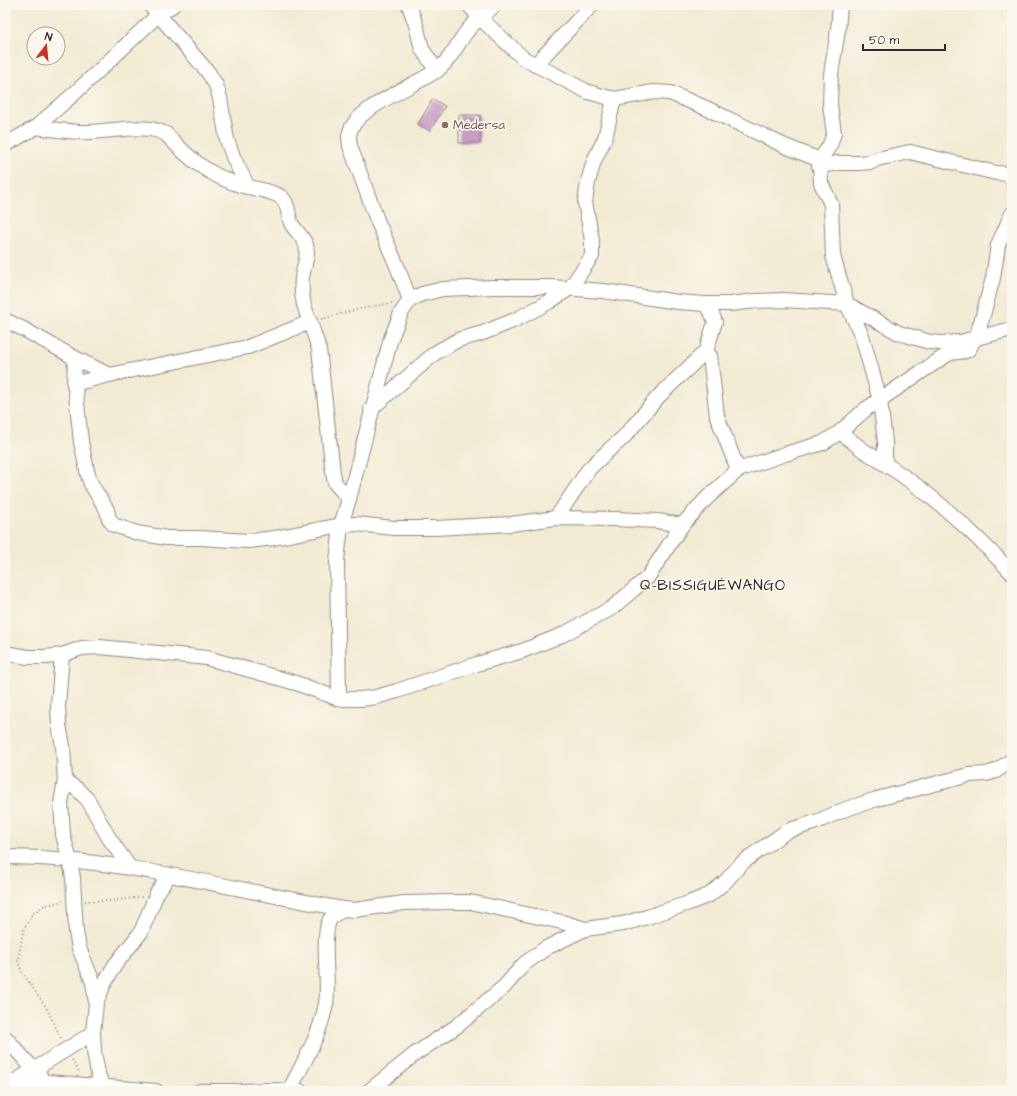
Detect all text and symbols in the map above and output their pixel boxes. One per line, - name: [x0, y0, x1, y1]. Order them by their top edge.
- north arrow: [26, 26, 66, 66]
- scale bar: [863, 26, 945, 52]
- text: N: [43, 29, 54, 45]
- text: 50 m: [869, 32, 900, 49]
- place label: Médersa: [453, 116, 505, 134]
- marker: Médersa: [440, 120, 450, 130]
- district label: Q-BISSIGUÉWANGO: [640, 575, 786, 596]

